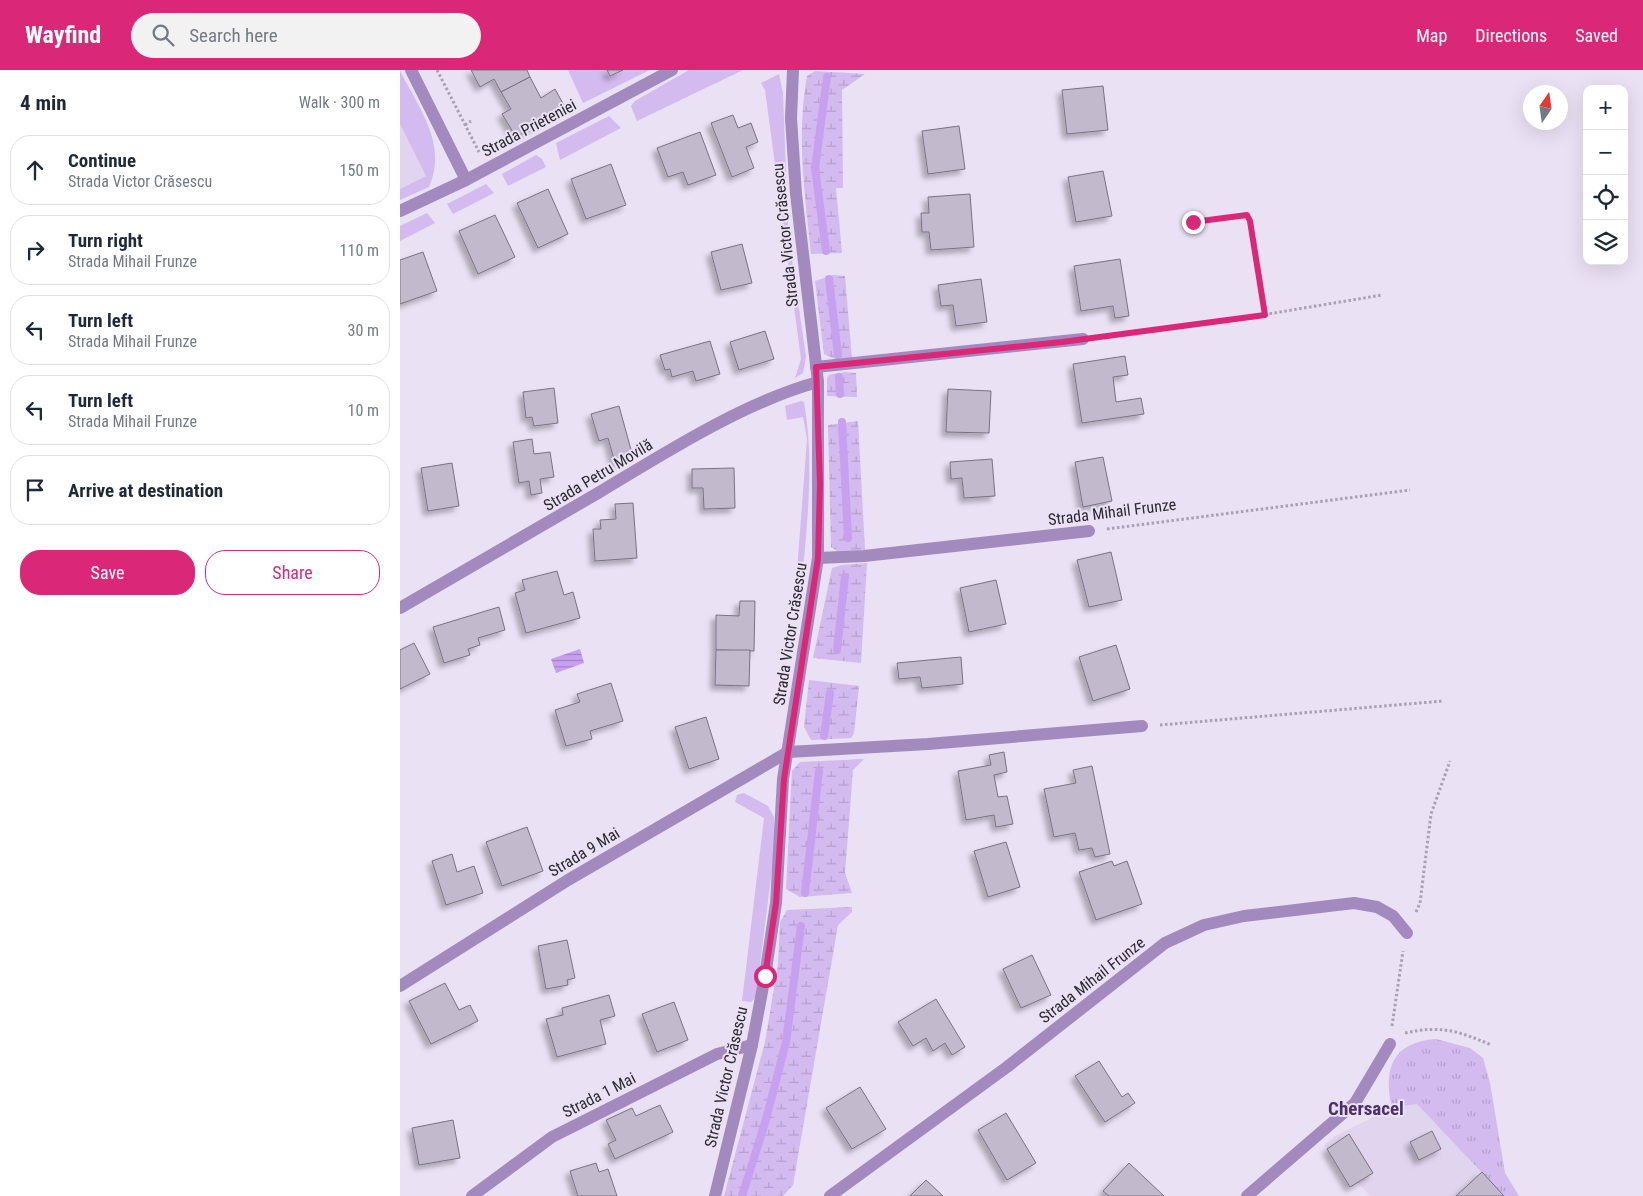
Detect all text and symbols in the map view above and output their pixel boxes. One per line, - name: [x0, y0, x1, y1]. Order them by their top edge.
- search box: [131, 13, 481, 58]
- text: Wayfind: [25, 21, 101, 49]
- icon: search: [149, 21, 177, 49]
- text: Search here: [189, 24, 278, 47]
- text: Map: [1416, 25, 1447, 46]
- text: Directions: [1475, 25, 1547, 46]
- text: Saved: [1575, 25, 1618, 46]
- north arrow: [1523, 85, 1568, 130]
- map controls: [1583, 85, 1628, 265]
- button: +: [1583, 85, 1628, 130]
- text: 4 min: [20, 91, 67, 115]
- text: Walk · 300 m: [299, 93, 380, 112]
- street label: Strada Prieteniei: [479, 95, 579, 161]
- button: −: [1583, 130, 1628, 175]
- text: Continue: [68, 149, 136, 172]
- icon: ahead: [21, 156, 49, 184]
- text: 150 m: [340, 161, 379, 180]
- street label: Strada Victor Crăsescu: [768, 162, 802, 308]
- text: Strada Victor Crăsescu: [68, 172, 212, 191]
- button: locate: [1583, 175, 1628, 220]
- route end: [1182, 211, 1205, 234]
- button: layers: [1583, 220, 1628, 265]
- text: Turn right: [68, 229, 143, 252]
- icon: right: [21, 236, 49, 264]
- text: 110 m: [340, 241, 379, 260]
- text: Strada Mihail Frunze: [68, 252, 197, 271]
- text: Turn left: [68, 309, 133, 332]
- icon: left: [21, 316, 49, 344]
- text: 30 m: [347, 321, 379, 340]
- text: Strada Mihail Frunze: [68, 332, 197, 351]
- text: Turn left: [68, 389, 133, 412]
- icon: left: [21, 396, 49, 424]
- text: 10 m: [347, 401, 379, 420]
- text: Strada Mihail Frunze: [68, 412, 197, 431]
- street label: Strada Petru Movilă: [540, 435, 656, 515]
- icon: arrive: [21, 476, 49, 504]
- text: Arrive at destination: [68, 479, 223, 502]
- street label: Strada Mihail Frunze: [1047, 495, 1177, 529]
- button: Save: [20, 550, 195, 595]
- button: Share: [205, 550, 380, 595]
- street label: Strada Victor Crăsescu: [769, 561, 811, 707]
- street label: Strada 9 Mai: [545, 823, 623, 881]
- street label: Strada Mihail Frunze: [1035, 933, 1149, 1027]
- route start: [754, 965, 777, 988]
- street label: Strada Victor Crăsescu: [701, 1005, 751, 1149]
- street label: Strada 1 Mai: [559, 1068, 639, 1122]
- district label: Chersacel: [1328, 1097, 1404, 1120]

